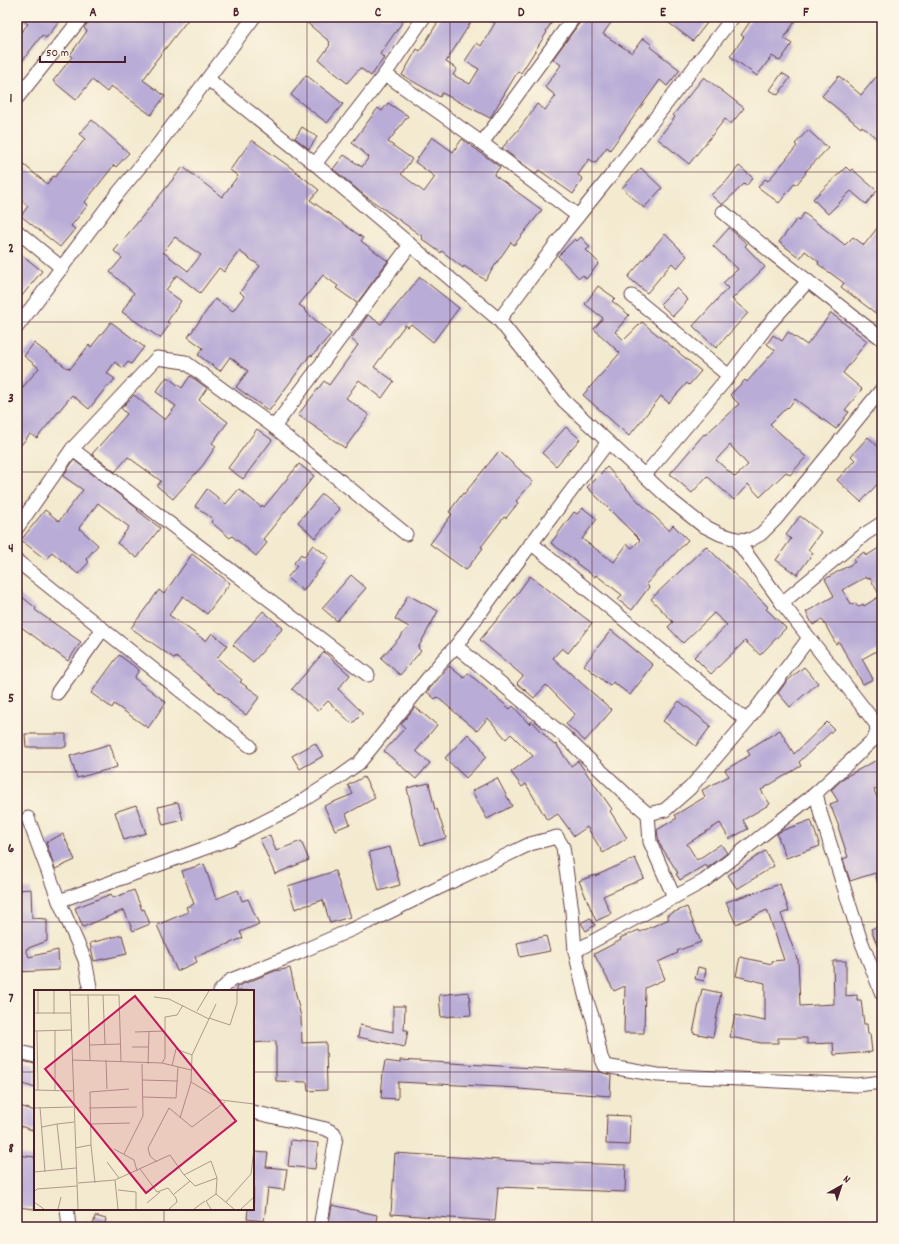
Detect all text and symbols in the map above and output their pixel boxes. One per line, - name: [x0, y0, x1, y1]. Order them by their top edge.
- text: A: [89, 4, 97, 23]
- text: B: [233, 4, 239, 23]
- text: C: [375, 4, 382, 23]
- text: D: [518, 4, 525, 23]
- text: E: [660, 4, 667, 23]
- text: F: [803, 4, 809, 23]
- scale bar: [40, 38, 125, 64]
- text: 50 m: [46, 45, 69, 62]
- text: 1: [10, 90, 13, 109]
- text: 2: [8, 240, 14, 259]
- text: 3: [8, 390, 14, 409]
- text: 4: [8, 540, 14, 559]
- text: 5: [8, 690, 14, 709]
- text: 6: [8, 840, 15, 859]
- text: 7: [9, 990, 14, 1009]
- inset map: [34, 990, 254, 1210]
- text: 8: [8, 1140, 14, 1159]
- north arrow: [821, 1166, 861, 1206]
- text: N: [839, 1172, 854, 1188]

